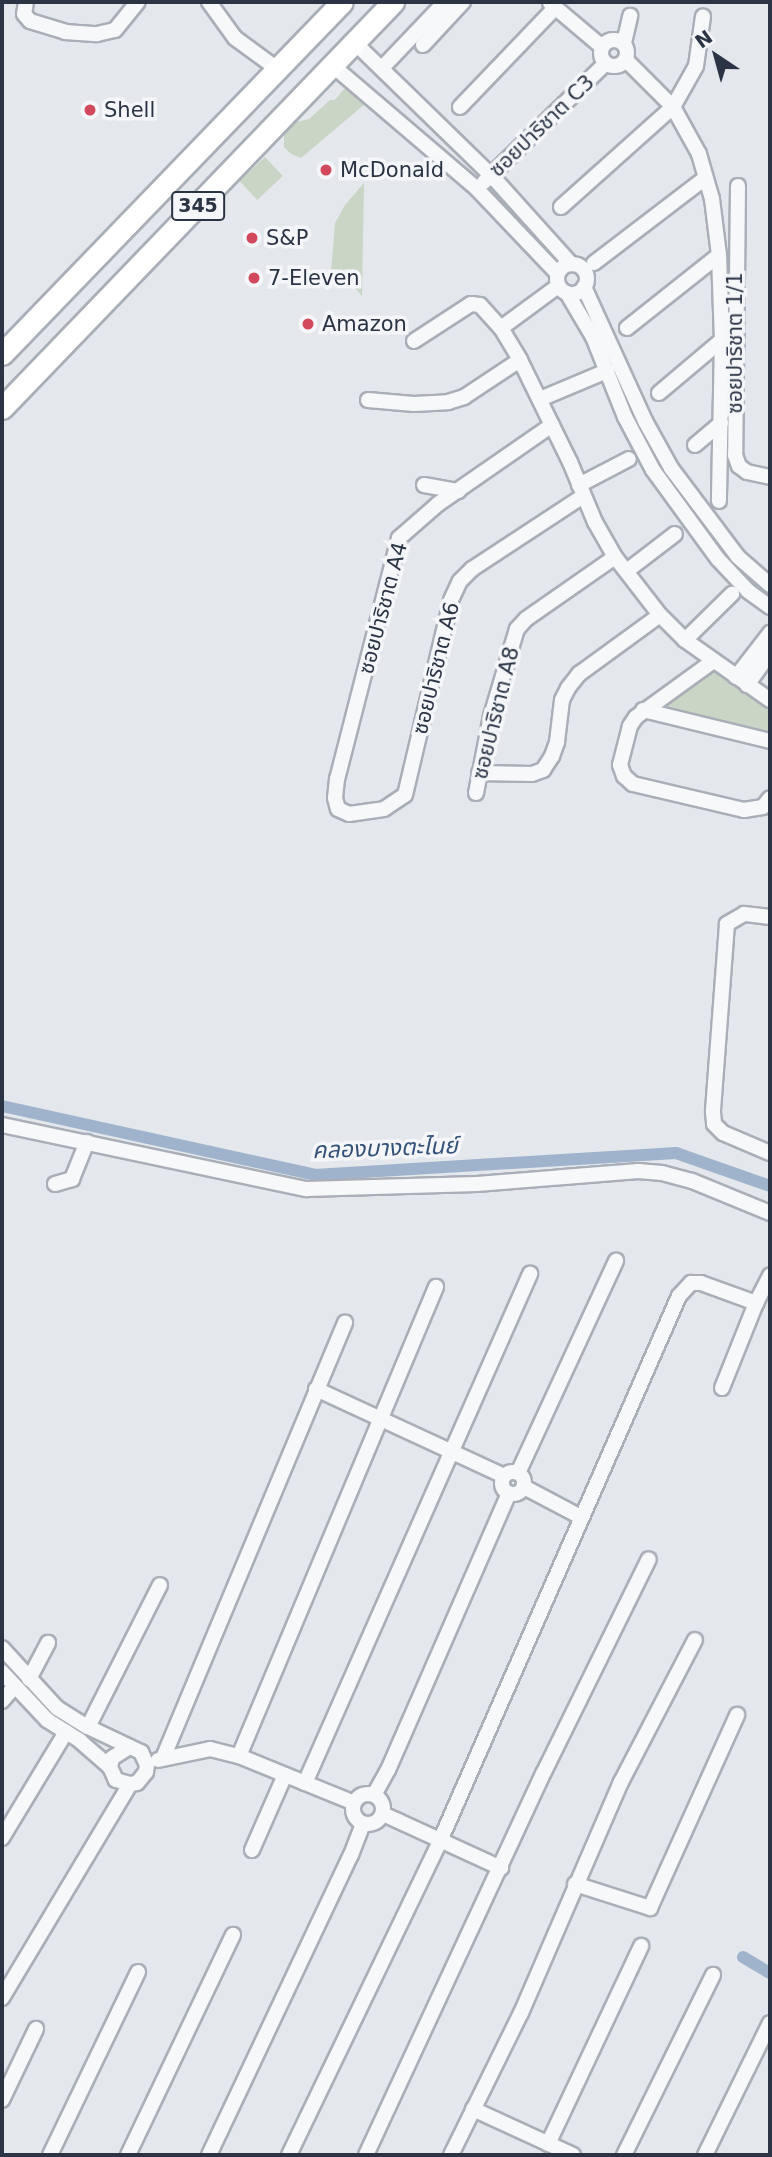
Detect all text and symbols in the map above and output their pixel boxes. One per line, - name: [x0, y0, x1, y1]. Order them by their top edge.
- north arrow: [681, 21, 751, 91]
- text: N: [691, 25, 717, 53]
- street label: ซอยปาริชาต C3: [484, 70, 600, 182]
- place label: Shell: [104, 97, 155, 123]
- marker: Shell: [82, 102, 98, 118]
- place label: McDonald: [340, 157, 444, 183]
- marker: McDonald: [318, 162, 334, 178]
- road number: 345: [170, 190, 226, 222]
- place label: S&P: [266, 225, 308, 251]
- marker: S&P: [244, 230, 260, 246]
- place label: 7-Eleven: [268, 265, 360, 291]
- marker: 7-Eleven: [246, 270, 262, 286]
- street label: ซอยปาริชาต 1/1: [722, 272, 748, 414]
- place label: Amazon: [322, 311, 407, 337]
- marker: Amazon: [300, 316, 316, 332]
- street label: ซอยปาริชาต A4: [353, 539, 413, 677]
- street label: ซอยปาริชาต A6: [407, 599, 465, 737]
- street label: ซอยปาริชาต A8: [467, 644, 525, 782]
- water label: คลองบางตะไนย์: [312, 1132, 458, 1164]

